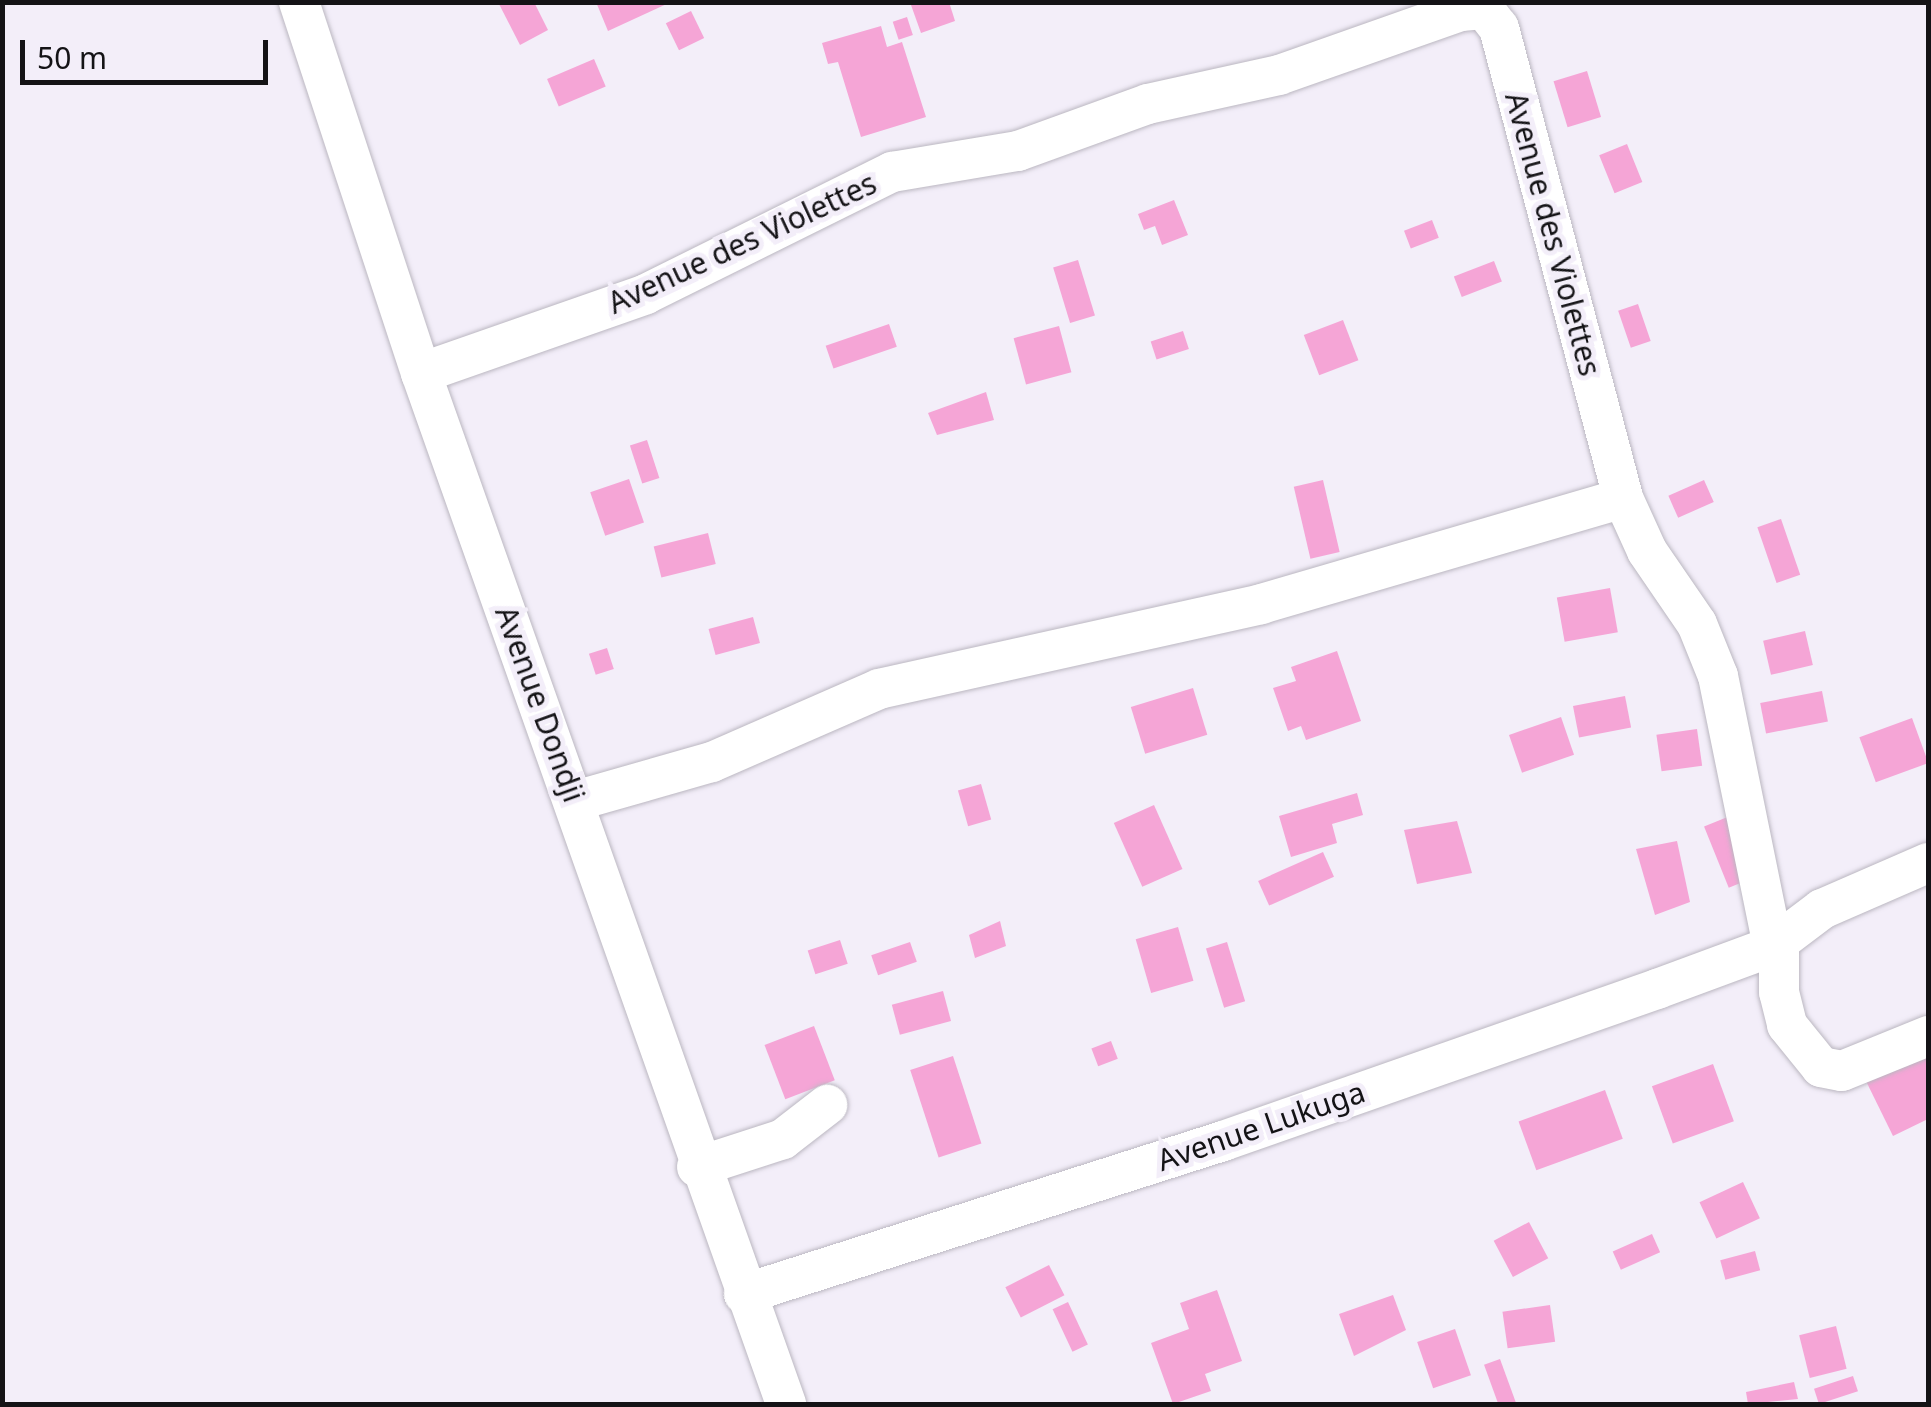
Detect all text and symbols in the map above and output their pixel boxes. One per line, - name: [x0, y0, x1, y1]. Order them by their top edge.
- scale bar: [25, 20, 272, 82]
- text: 50 m: [37, 37, 107, 78]
- street label: Avenue des Violettes: [1498, 88, 1608, 380]
- street label: Avenue des Violettes: [602, 165, 882, 321]
- street label: Avenue Dondji: [488, 601, 592, 807]
- street label: Avenue Lukuga: [1152, 1074, 1370, 1178]

